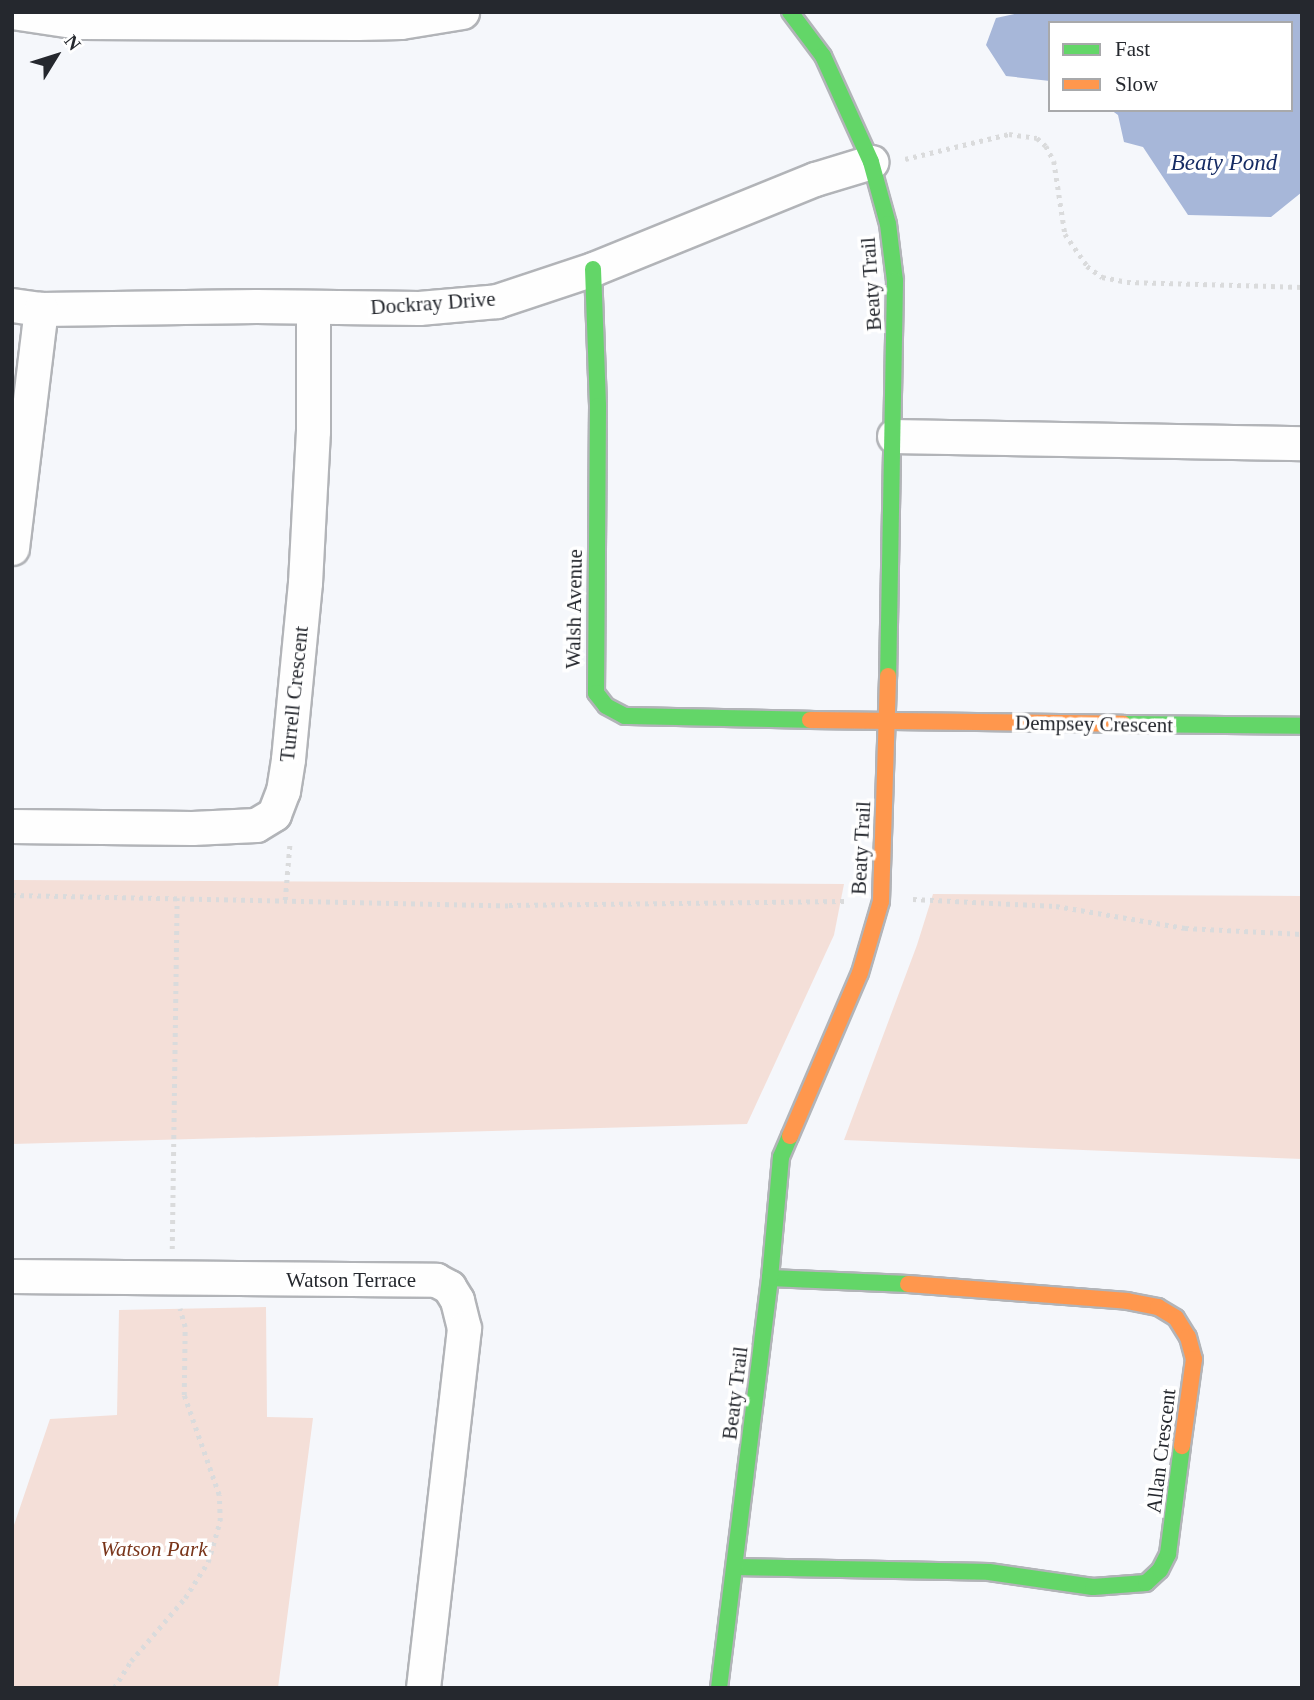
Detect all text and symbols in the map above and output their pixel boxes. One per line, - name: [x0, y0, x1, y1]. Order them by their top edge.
- north arrow: [21, 21, 91, 91]
- legend: [1048, 21, 1293, 112]
- text: N: [60, 31, 85, 55]
- text: Fast: [1115, 37, 1150, 61]
- text: Slow: [1115, 72, 1158, 96]
- water label: Beaty Pond: [1171, 149, 1277, 177]
- street label: Beaty Trail: [855, 236, 887, 332]
- street label: Dockray Drive: [370, 286, 496, 320]
- street label: Walsh Avenue: [560, 548, 588, 670]
- street label: Turrell Crescent: [274, 625, 314, 763]
- street label: Dempsey Crescent: [1015, 710, 1173, 738]
- street label: Beaty Trail: [846, 800, 876, 896]
- street label: Watson Terrace: [286, 1267, 416, 1293]
- street label: Beaty Trail: [717, 1345, 753, 1441]
- street label: Allan Crescent: [1141, 1387, 1181, 1515]
- park label: Watson Park: [100, 1536, 208, 1562]

